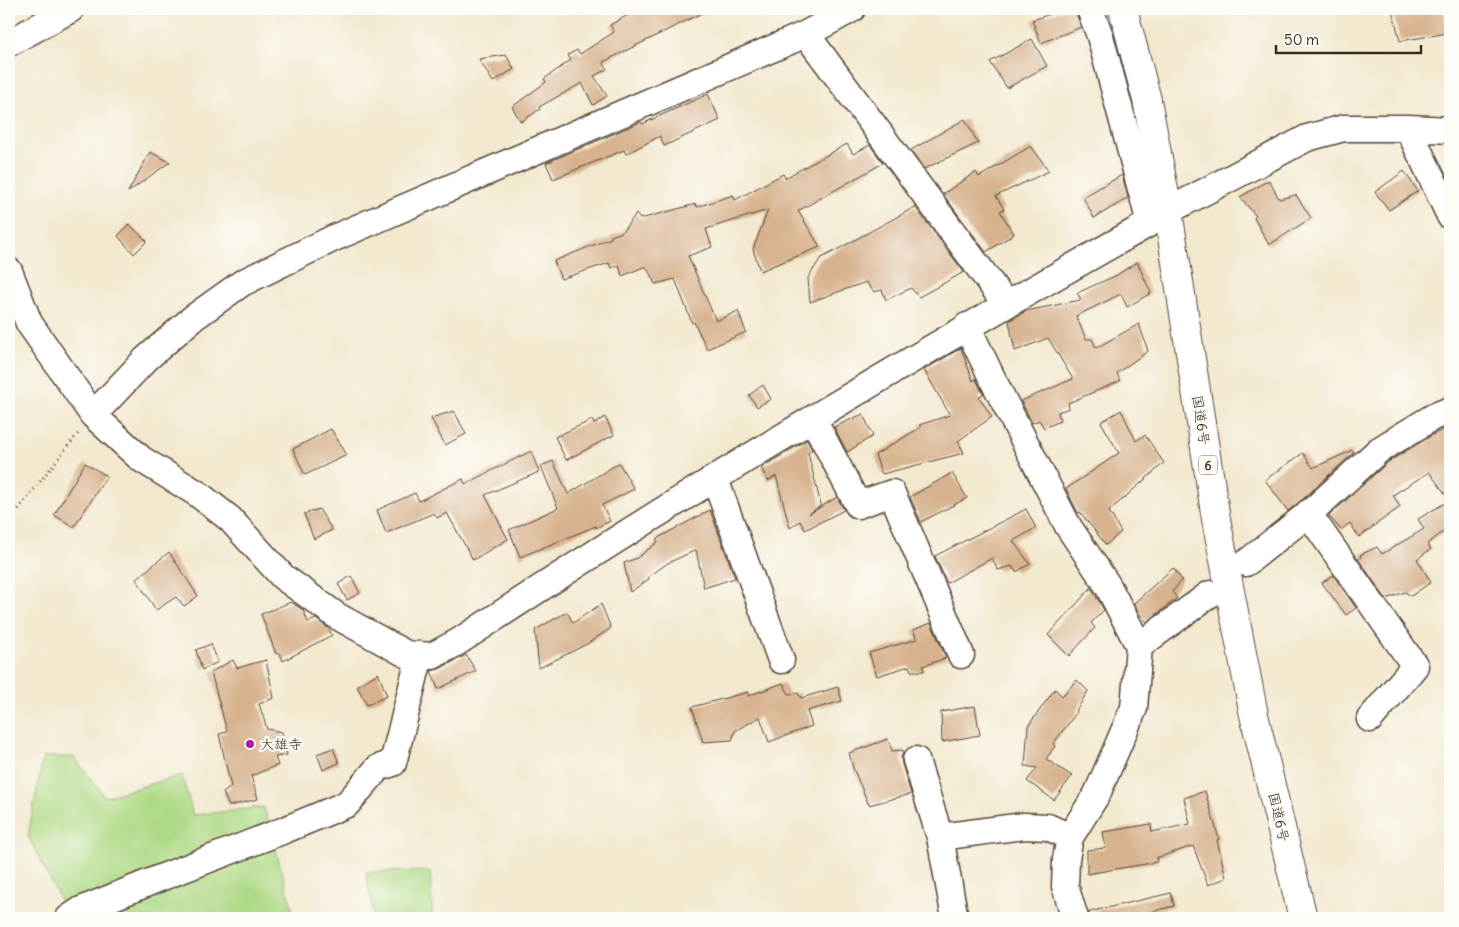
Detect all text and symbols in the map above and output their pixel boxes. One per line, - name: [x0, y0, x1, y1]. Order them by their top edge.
- scale bar: [1276, 22, 1422, 54]
- text: 50 m: [1284, 30, 1319, 49]
- street label: 国道6号: [1188, 394, 1214, 446]
- road number: 6: [1199, 456, 1217, 474]
- place label: 大雄寺: [260, 735, 302, 753]
- marker: 大雄寺: [244, 738, 256, 750]
- street label: 国道6号: [1265, 791, 1293, 843]

